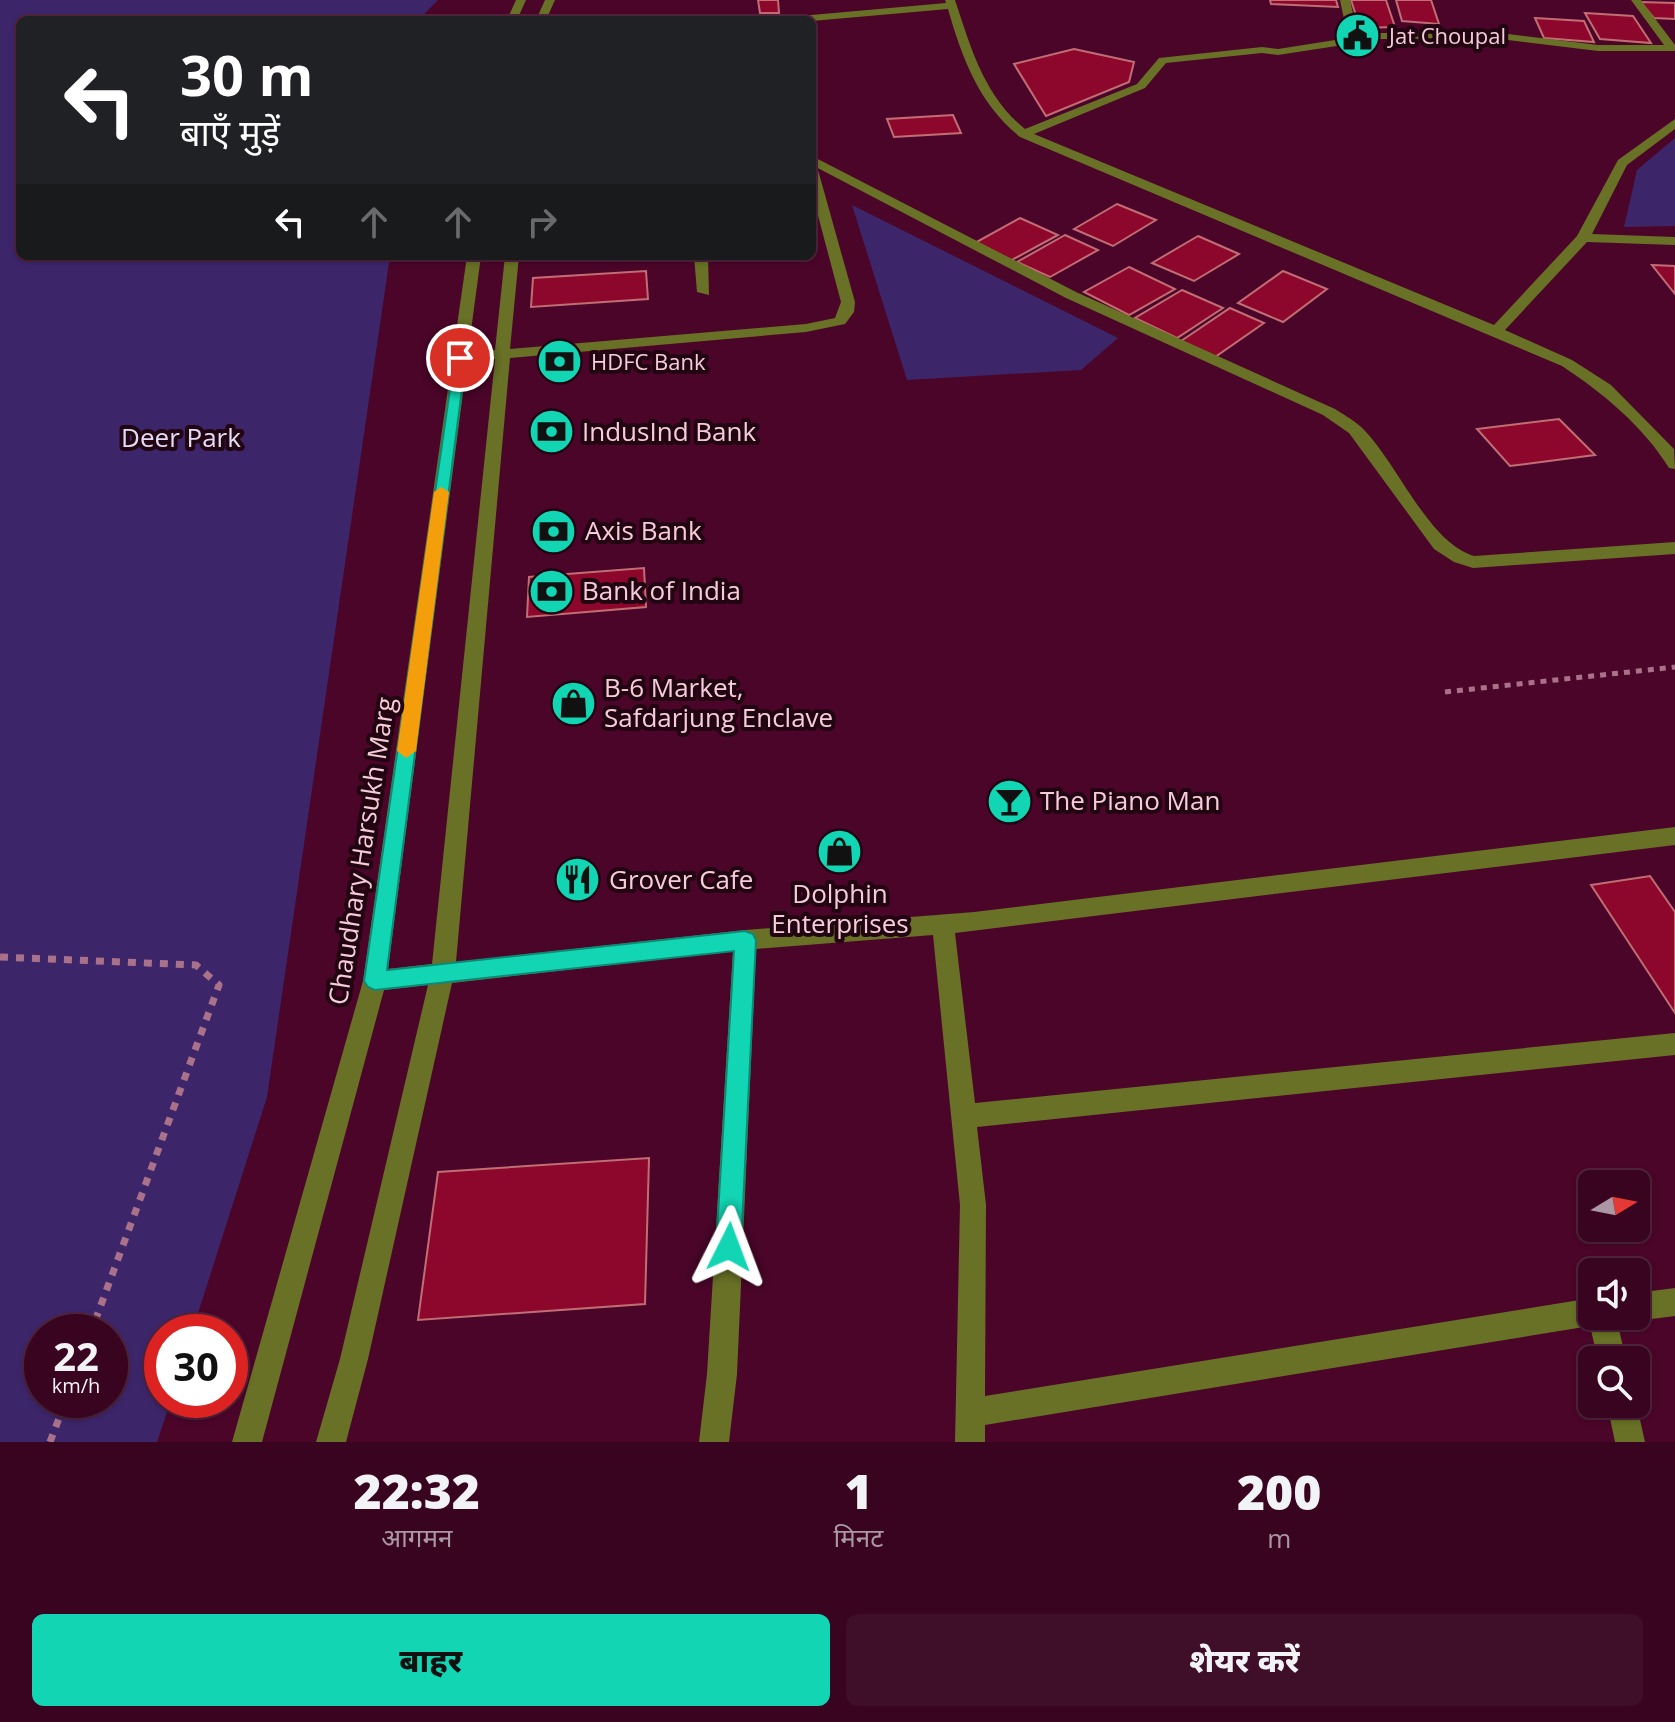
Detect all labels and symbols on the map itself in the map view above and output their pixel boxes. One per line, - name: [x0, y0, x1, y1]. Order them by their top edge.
- public building icon: Jat Choupal: [1334, 12, 1382, 60]
- place label: Jat Choupal: [1387, 20, 1506, 50]
- pin: [426, 324, 494, 392]
- bank icon: HDFC Bank: [536, 338, 584, 386]
- place label: HDFC Bank: [591, 346, 706, 376]
- bank icon: IndusInd Bank: [527, 408, 575, 456]
- place label: IndusInd Bank: [582, 413, 757, 449]
- park label: Deer Park: [121, 419, 241, 455]
- bank icon: Axis Bank: [530, 507, 578, 555]
- place label: Axis Bank: [585, 512, 702, 548]
- bank icon: Bank of India: [527, 567, 575, 615]
- place label: Bank of India: [582, 572, 741, 608]
- place label: B-6 Market, Safdarjung Enclave: [604, 669, 833, 735]
- shop icon: B-6 Market, Safdarjung Enclave: [549, 679, 597, 727]
- street label: Chaudhary Harsukh Marg: [319, 694, 403, 1007]
- bar icon: The Piano Man: [985, 777, 1033, 825]
- place label: The Piano Man: [1040, 782, 1220, 818]
- shop icon: Dolphin Enterprises: [816, 827, 864, 875]
- restaurant icon: Grover Cafe: [554, 856, 602, 904]
- place label: Grover Cafe: [609, 861, 753, 897]
- place label: Dolphin Enterprises: [771, 875, 909, 941]
- north arrow: [1578, 1170, 1650, 1242]
- position arrow: [687, 1205, 771, 1289]
- speed limit sign: 30: [144, 1314, 248, 1418]

